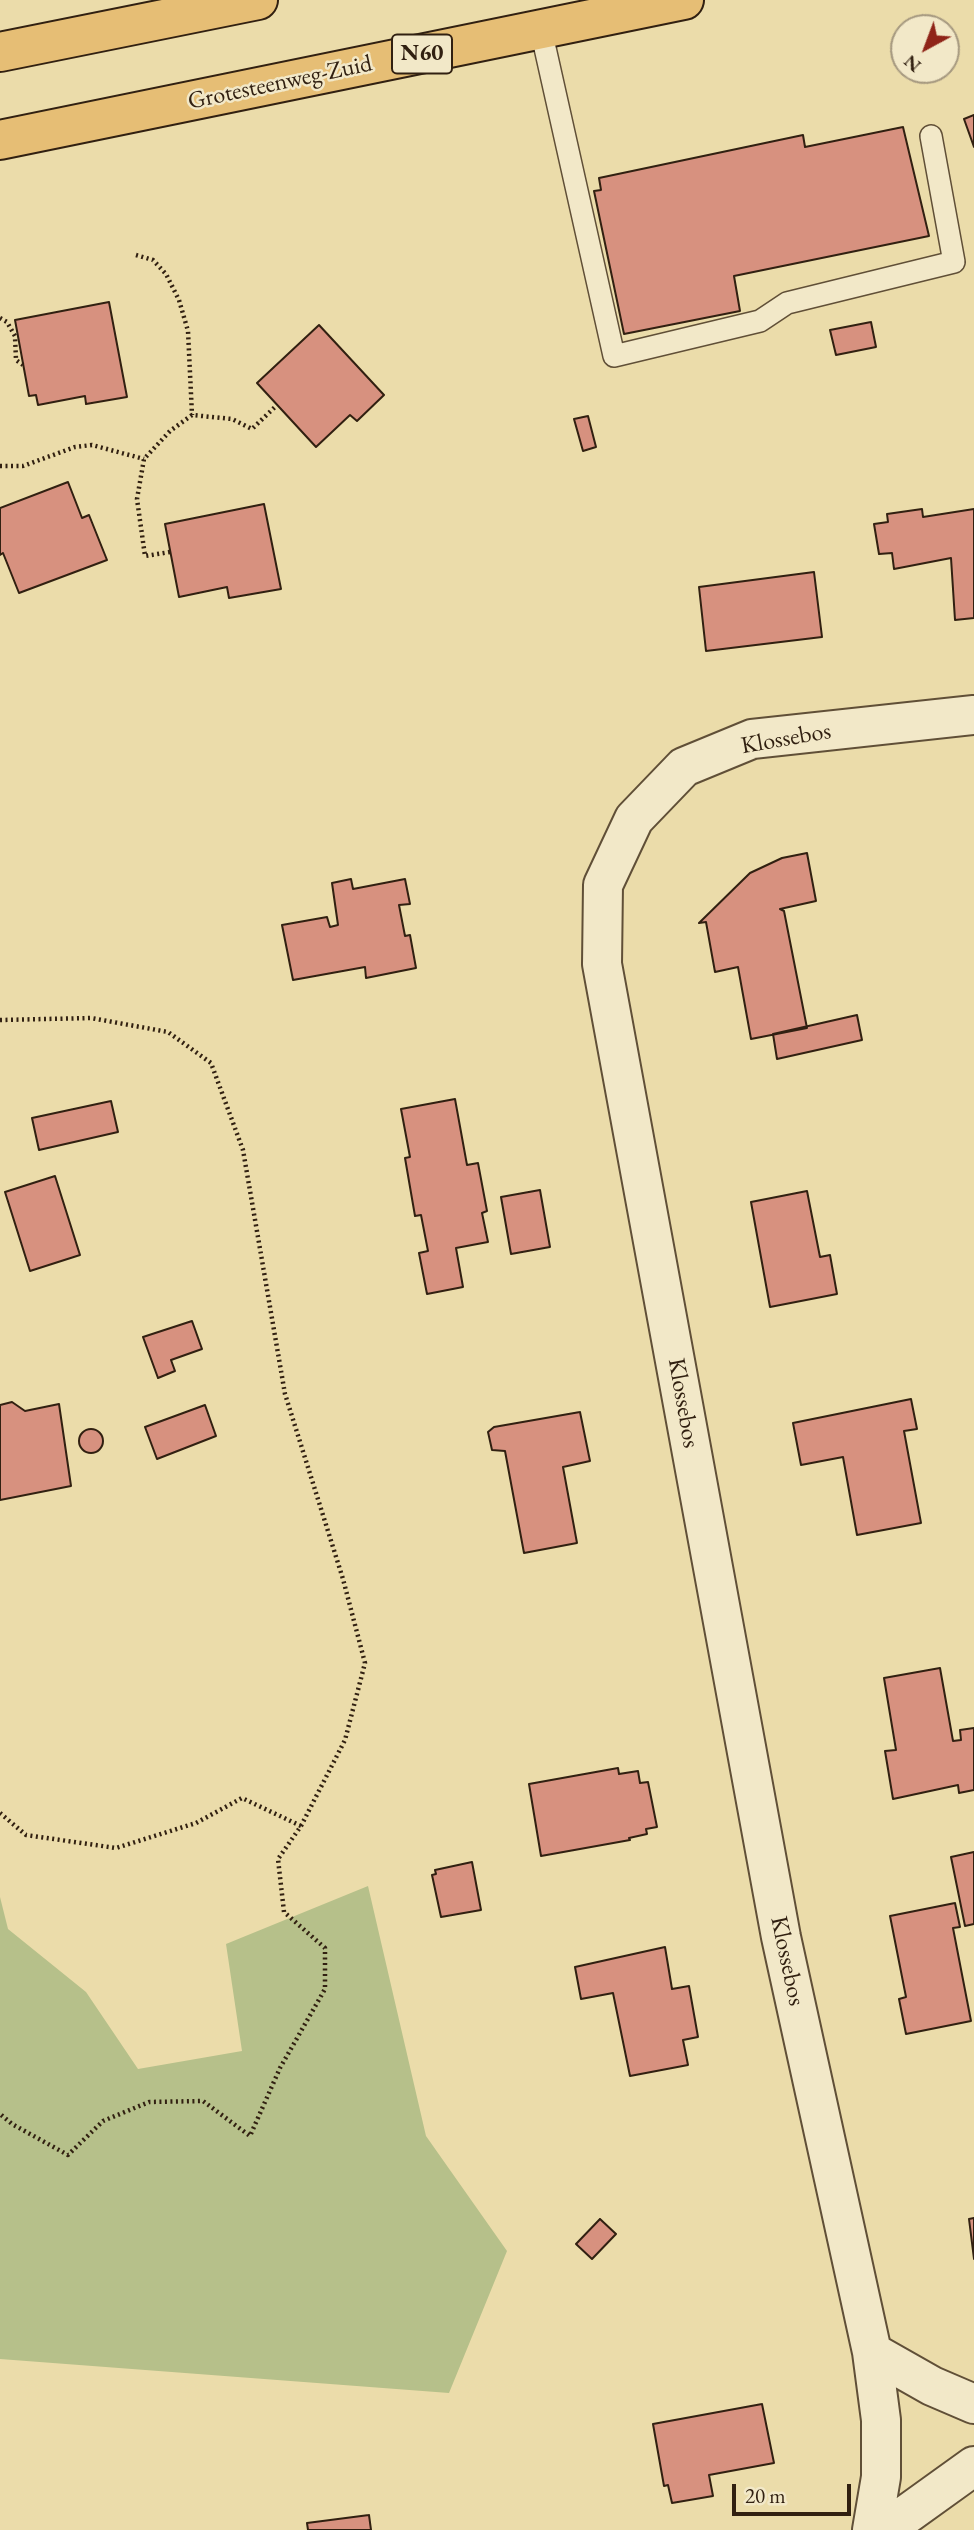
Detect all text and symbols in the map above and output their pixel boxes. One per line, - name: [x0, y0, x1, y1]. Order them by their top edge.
- north arrow: [890, 14, 960, 84]
- road number: N60: [392, 34, 452, 74]
- street label: Grotesteenweg-Zuid: [185, 49, 375, 117]
- text: N: [898, 49, 926, 78]
- street label: Klossebos: [739, 717, 833, 761]
- street label: Klossebos: [661, 1356, 705, 1450]
- street label: Klossebos: [763, 1914, 811, 2008]
- scale bar: [736, 2470, 855, 2514]
- text: 20 m: [745, 2482, 786, 2509]

